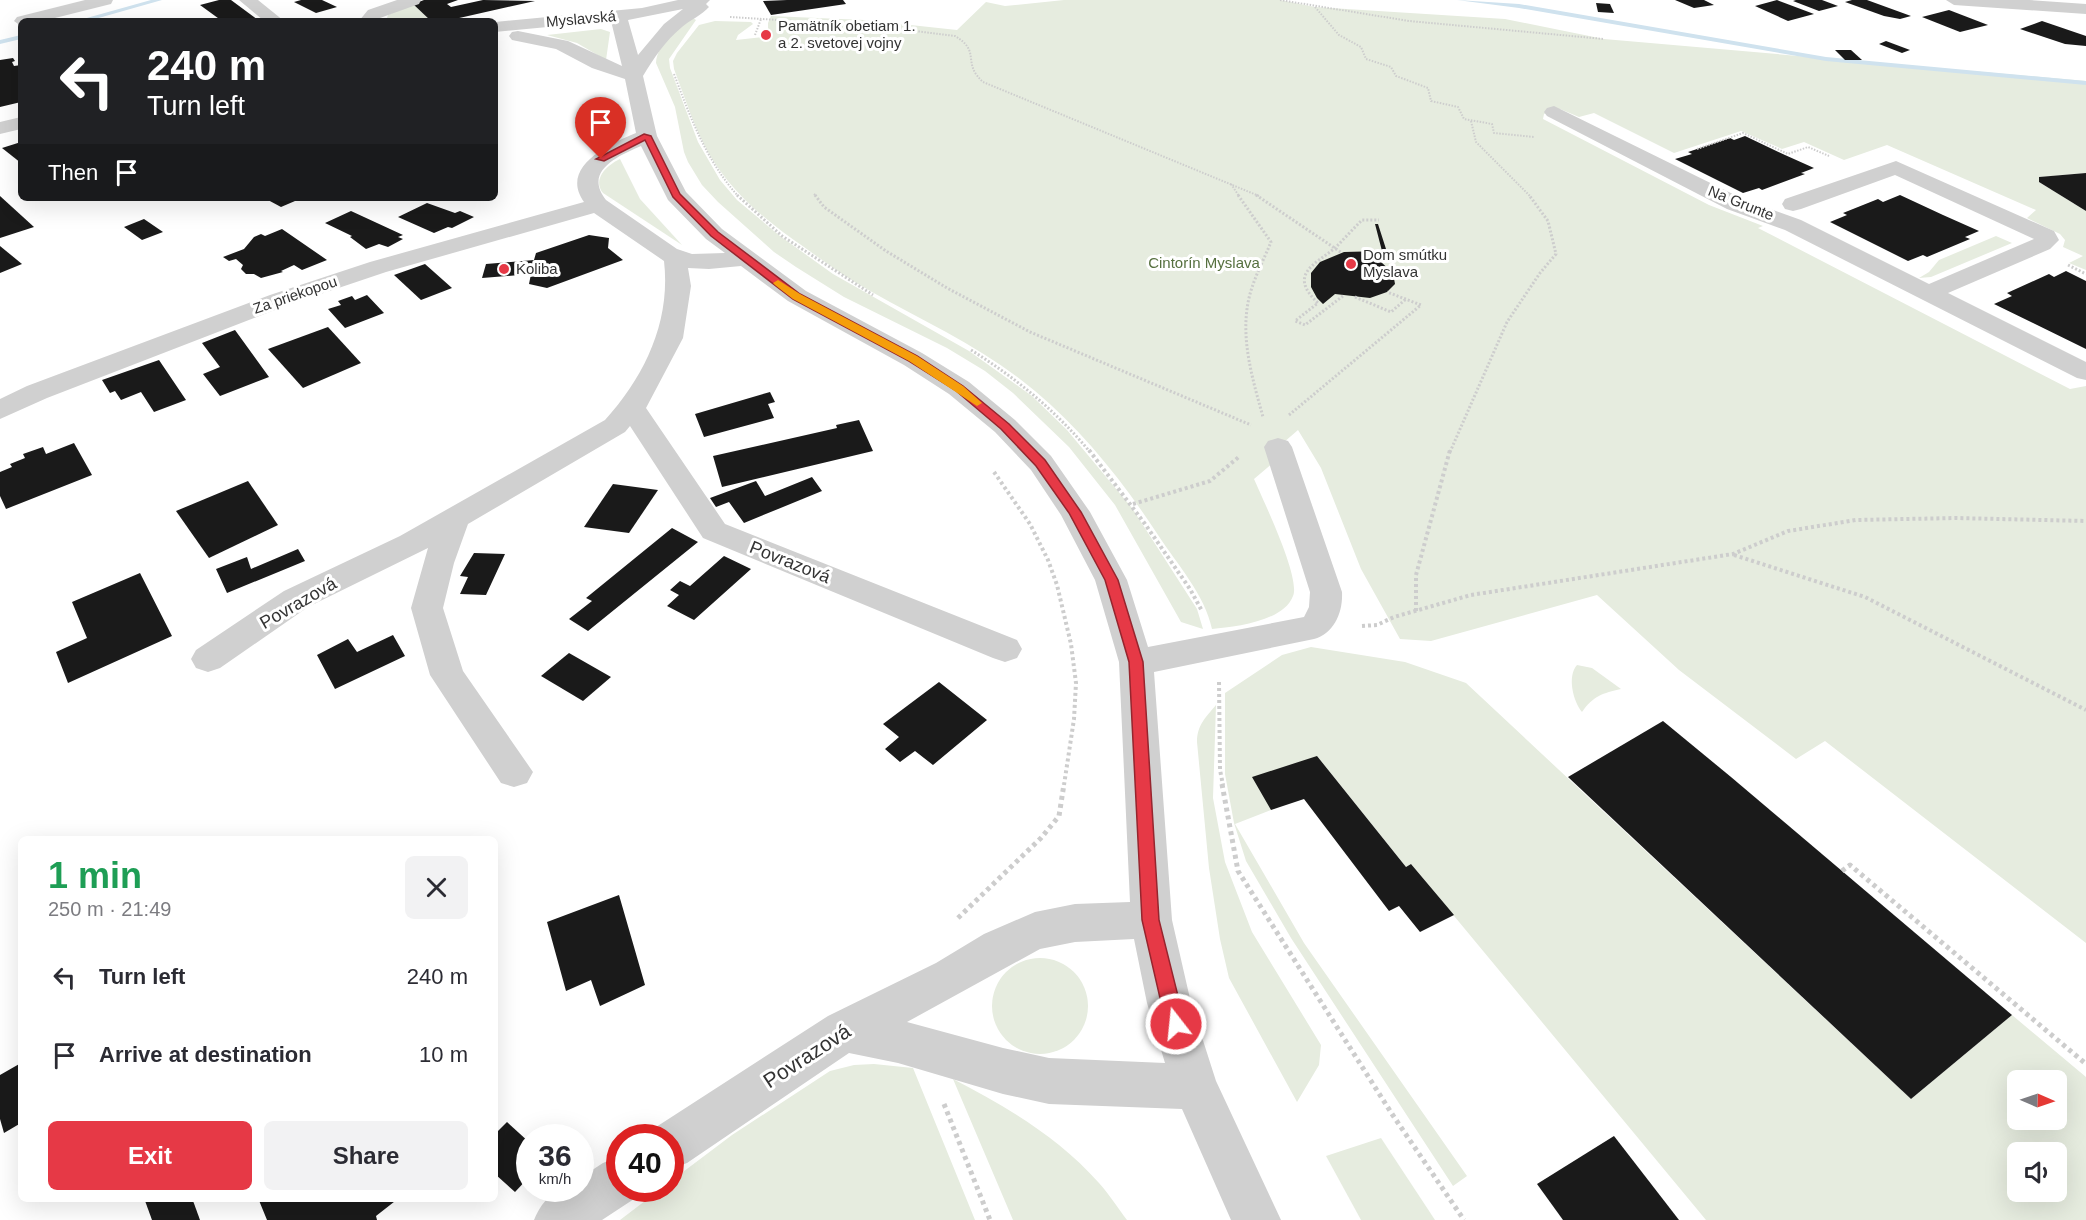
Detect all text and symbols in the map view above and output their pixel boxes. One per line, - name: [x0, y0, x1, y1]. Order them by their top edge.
- street label: Myslavská: [545, 7, 617, 30]
- place label: Pamätník obetiam 1. a 2. svetovej vojny: [778, 17, 916, 51]
- marker: Pamätník obetiam 1. a 2. svetovej vojny: [759, 28, 773, 42]
- icon: left: [48, 42, 126, 120]
- text: 240 m: [147, 42, 266, 89]
- text: Turn left: [147, 91, 245, 121]
- pin: [575, 97, 626, 159]
- icon: arrive: [584, 106, 617, 139]
- icon: arrive: [110, 156, 143, 189]
- text: Then: [48, 160, 98, 185]
- street label: Na Grunte: [1706, 182, 1776, 223]
- place label: Dom smútku Myslava: [1363, 246, 1447, 280]
- park label: Cintorín Myslava: [1148, 254, 1261, 271]
- marker: Dom smútku Myslava: [1344, 257, 1358, 271]
- place label: Koliba: [516, 260, 558, 277]
- marker: Koliba: [497, 262, 511, 276]
- street label: Za priekopou: [251, 272, 339, 317]
- street label: Povrazová: [747, 537, 834, 588]
- street label: Povrazová: [256, 573, 341, 633]
- text: 1 min: [48, 855, 142, 896]
- button: close: [405, 856, 468, 919]
- text: 250 m · 21:49: [48, 898, 171, 920]
- icon: left: [48, 961, 81, 994]
- text: Turn left: [99, 964, 185, 989]
- text: 240 m: [407, 964, 468, 989]
- position arrow: [1144, 992, 1208, 1056]
- street label: Povrazová: [759, 1019, 855, 1092]
- icon: arrive: [48, 1039, 81, 1072]
- text: Arrive at destination: [99, 1042, 312, 1067]
- text: 10 m: [419, 1042, 468, 1067]
- north arrow: [2007, 1070, 2067, 1130]
- map controls: [2007, 1070, 2067, 1202]
- button: Exit: [48, 1121, 252, 1190]
- button: Share: [264, 1121, 468, 1190]
- speed limit sign: 40: [606, 1124, 684, 1202]
- text: 36: [538, 1139, 572, 1172]
- button: sound: [2007, 1142, 2067, 1202]
- text: km/h: [539, 1170, 571, 1187]

